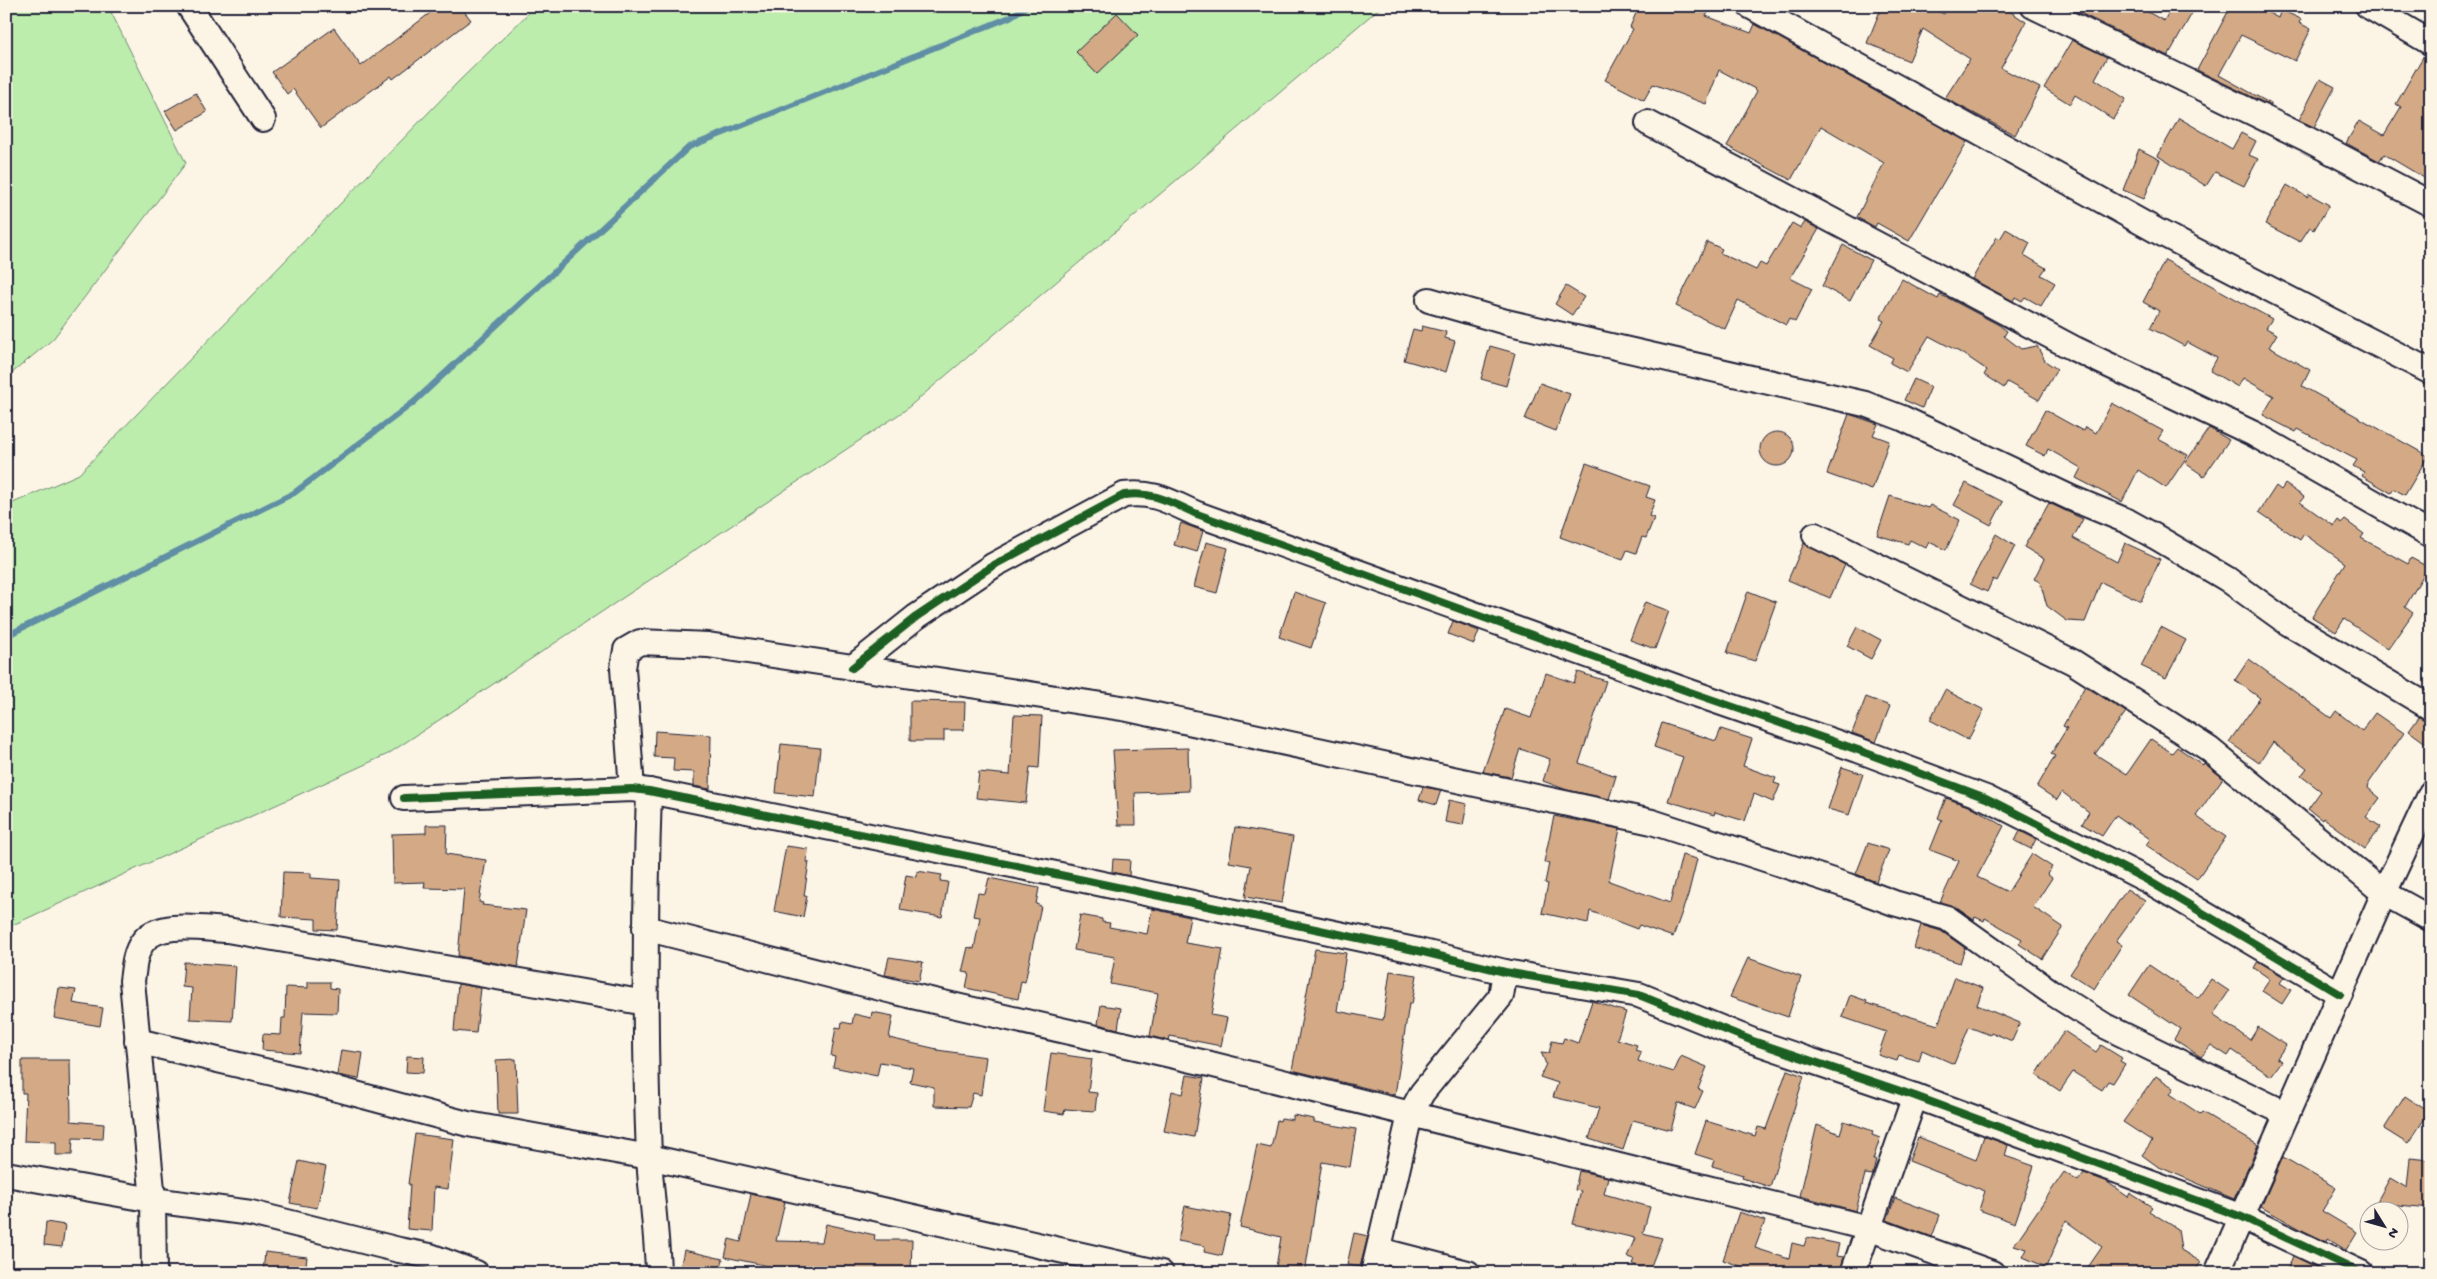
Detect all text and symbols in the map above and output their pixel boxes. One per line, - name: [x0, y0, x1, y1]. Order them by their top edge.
- north arrow: [2360, 1202, 2410, 1252]
- text: N: [2383, 1224, 2402, 1241]

